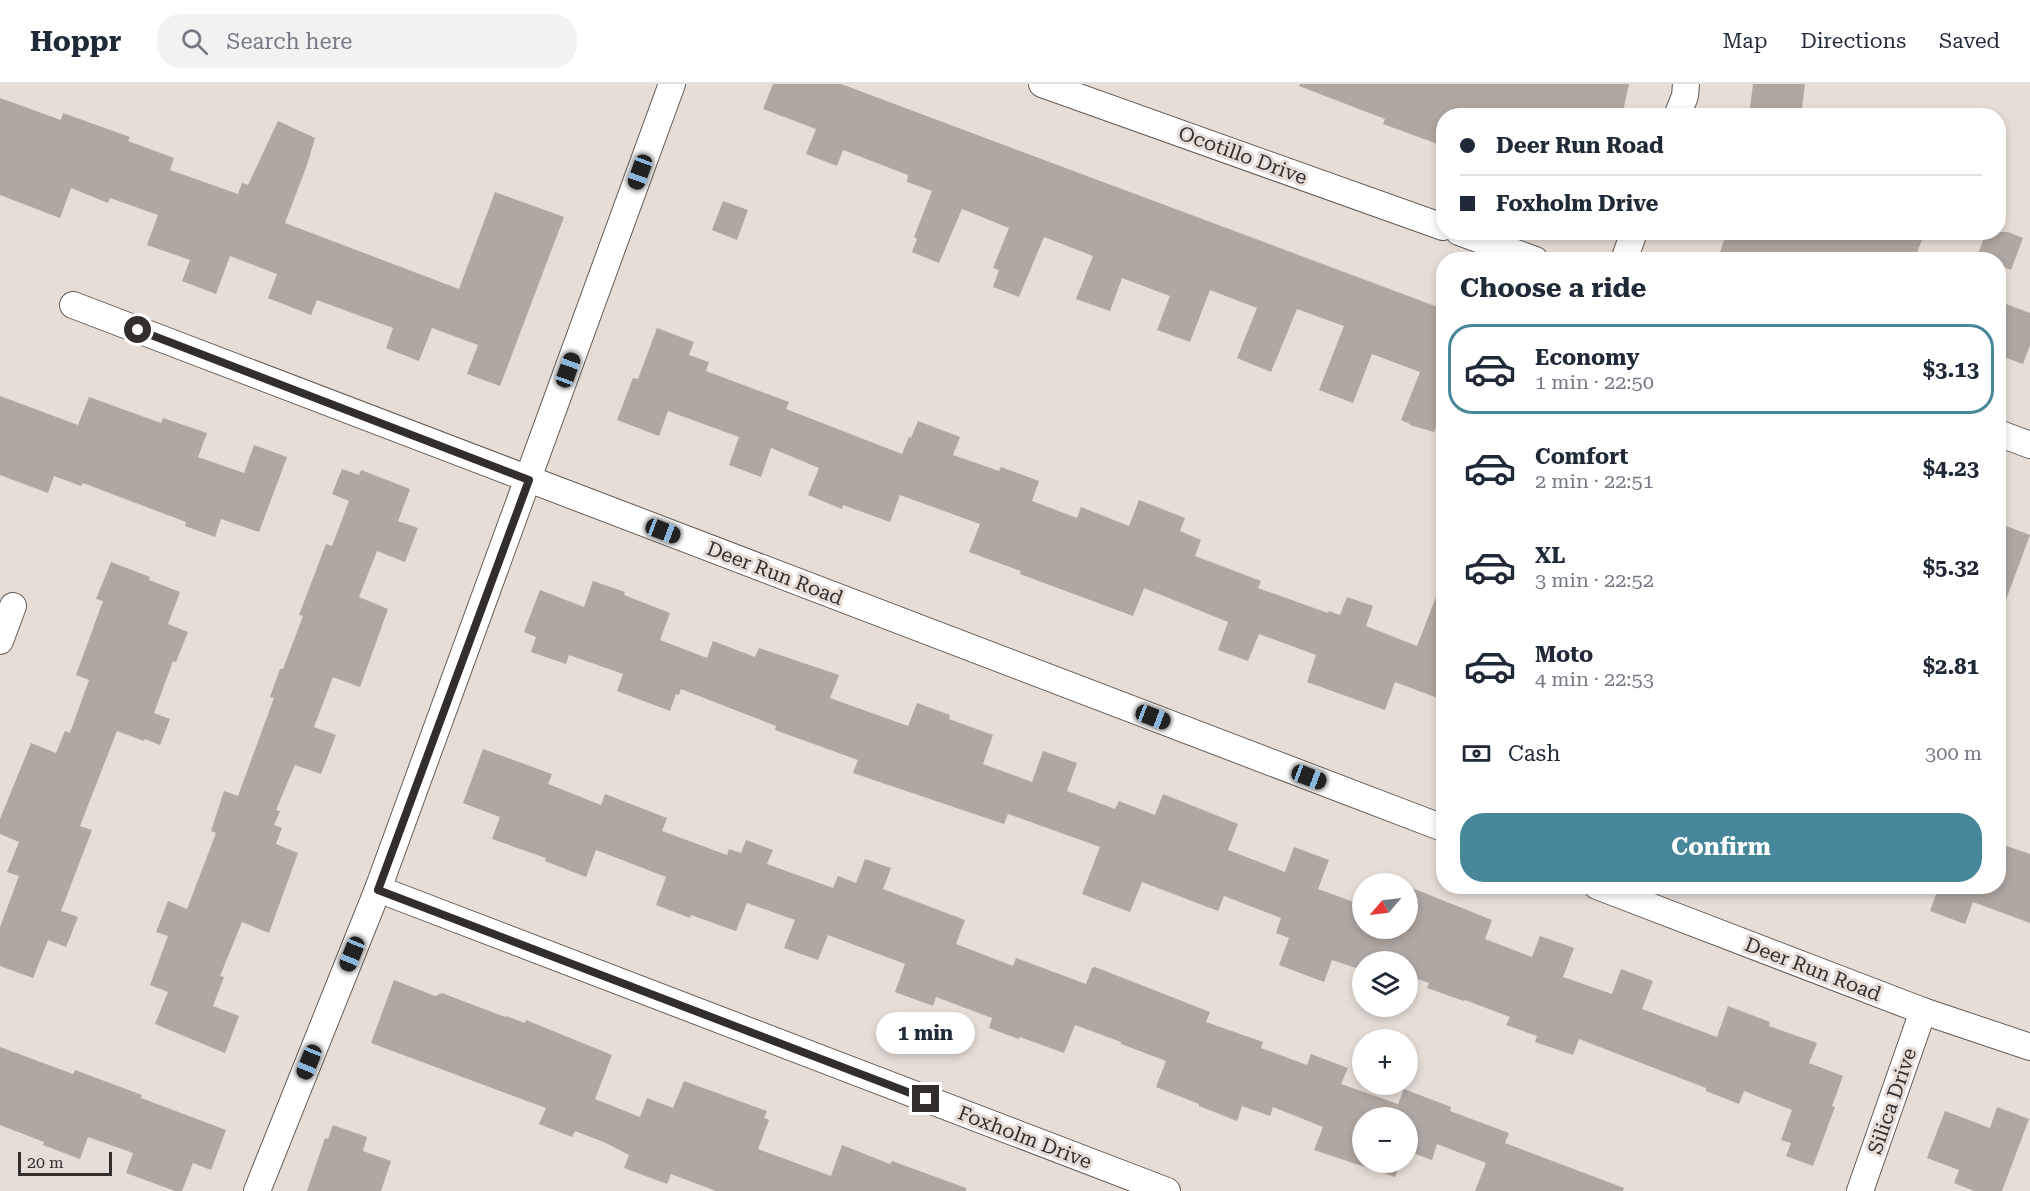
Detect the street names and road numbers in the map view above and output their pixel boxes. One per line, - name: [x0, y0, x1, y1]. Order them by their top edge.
- street label: Ocotillo Drive: [1175, 121, 1311, 189]
- street label: Deer Run Road: [703, 536, 847, 610]
- street label: Deer Run Road: [1741, 932, 1885, 1006]
- street label: Silica Drive: [1863, 1045, 1921, 1157]
- street label: Foxholm Drive: [955, 1100, 1095, 1174]

